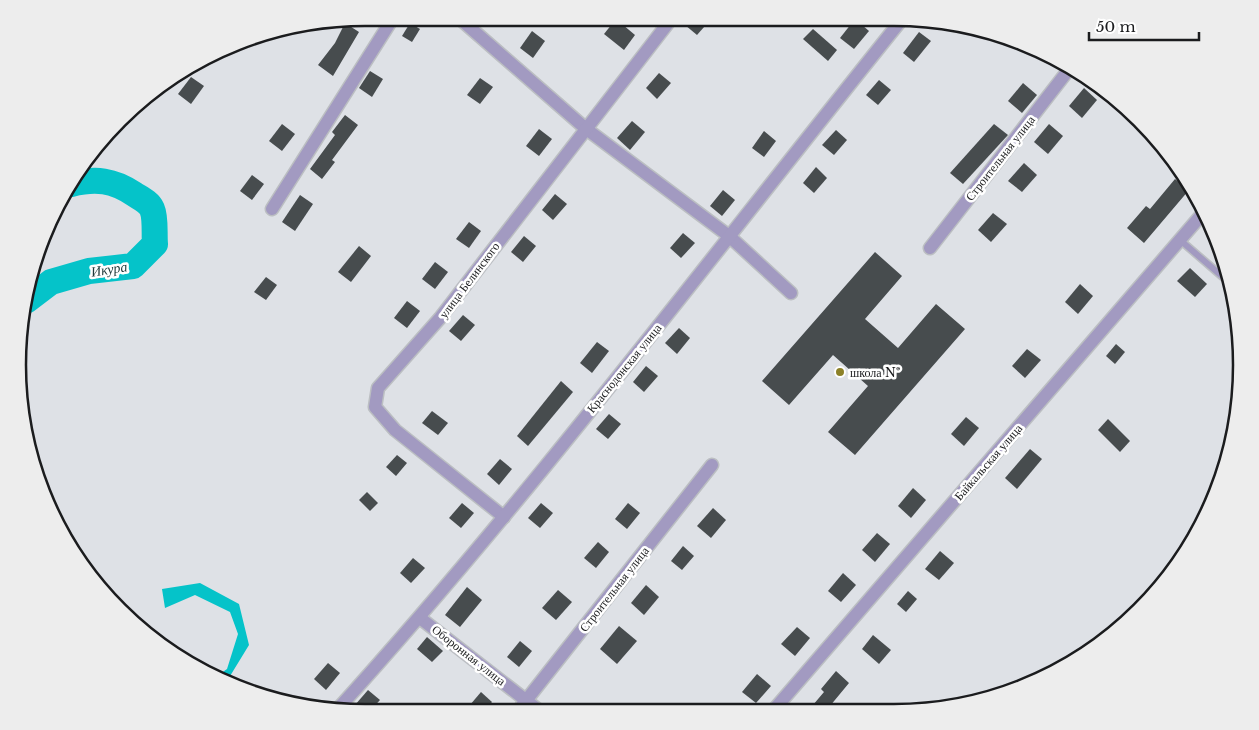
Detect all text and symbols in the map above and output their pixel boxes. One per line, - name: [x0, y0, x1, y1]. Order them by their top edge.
- scale bar: [1089, 10, 1199, 42]
- text: 50 m: [1096, 17, 1136, 36]
- street label: Строительная улица: [962, 112, 1038, 204]
- street label: улица Белинского: [436, 239, 502, 321]
- water label: Икура: [88, 257, 129, 281]
- street label: Краснодонская улица: [584, 320, 665, 416]
- place label: школа №: [850, 365, 900, 380]
- marker: школа №: [834, 366, 846, 378]
- street label: Байкальская улица: [951, 420, 1026, 503]
- street label: Строительная улица: [576, 543, 652, 635]
- street label: Оборонная улица: [429, 622, 509, 689]

